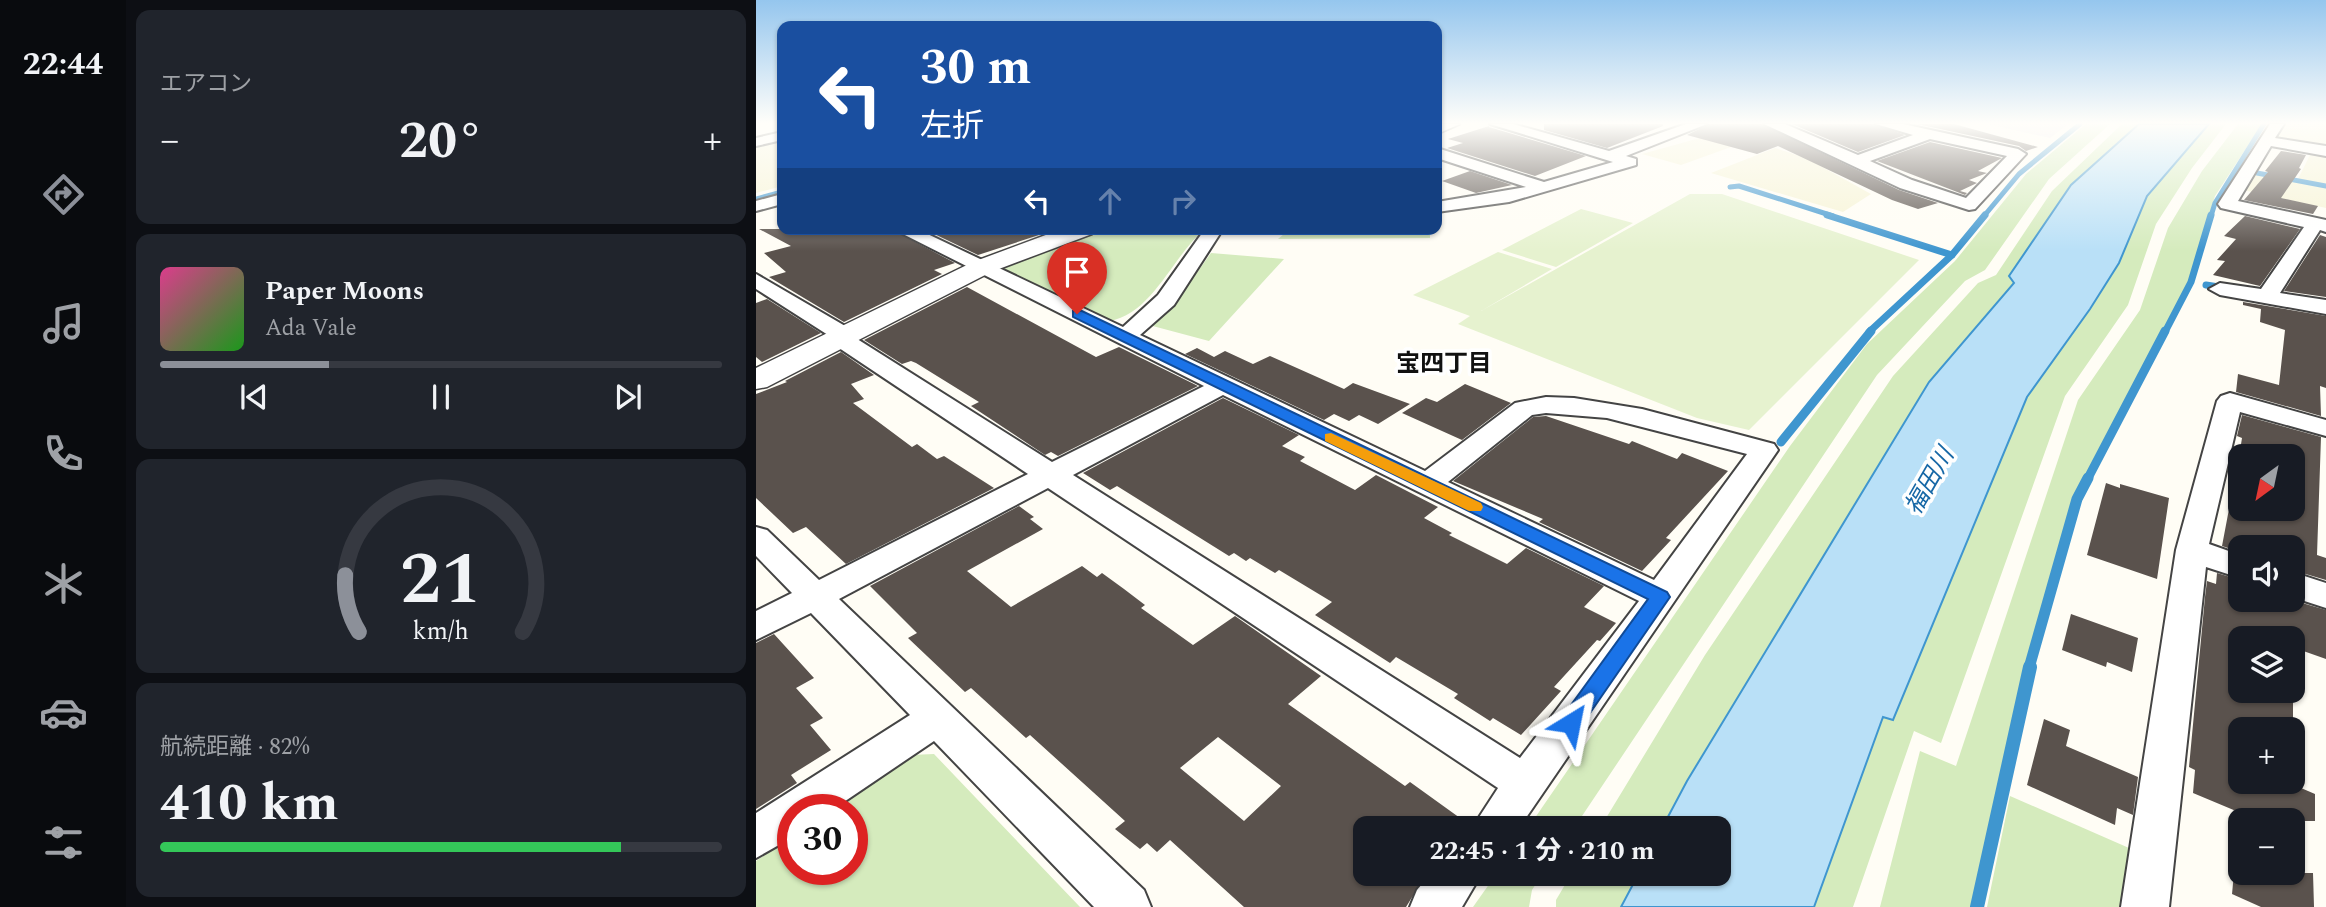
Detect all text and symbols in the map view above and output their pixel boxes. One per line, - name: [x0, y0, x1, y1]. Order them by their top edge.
- text: 30 m: [920, 31, 1031, 106]
- text: 22:44: [23, 40, 103, 89]
- icon: left: [805, 49, 896, 140]
- text: エアコン: [160, 67, 252, 102]
- text: 20°: [399, 102, 483, 181]
- text: 左折: [920, 102, 984, 151]
- text: −: [160, 112, 179, 170]
- text: +: [703, 112, 722, 170]
- icon: directions: [39, 170, 88, 219]
- icon: left: [1018, 182, 1056, 220]
- icon: ahead: [1091, 182, 1129, 220]
- icon: right: [1164, 182, 1202, 220]
- pin: [1047, 242, 1107, 314]
- icon: arrive: [1058, 253, 1096, 291]
- text: Paper Moons: [265, 271, 424, 311]
- icon: music: [39, 299, 88, 348]
- text: Ada Vale: [265, 311, 357, 346]
- district label: 宝四丁目: [1396, 346, 1492, 382]
- icon: previous: [235, 378, 273, 416]
- icon: pause: [422, 378, 460, 416]
- icon: next: [609, 378, 647, 416]
- icon: phone: [39, 429, 88, 478]
- water label: 福田川: [1896, 439, 1965, 522]
- north arrow: [2228, 444, 2305, 522]
- map controls: [2228, 444, 2305, 885]
- text: 21: [400, 525, 482, 636]
- button: sound: [2228, 535, 2305, 612]
- icon: climate: [39, 559, 88, 608]
- text: km/h: [413, 612, 469, 650]
- button: layers: [2228, 626, 2305, 703]
- position arrow: [1534, 686, 1608, 760]
- icon: car: [39, 688, 88, 737]
- button: +: [2228, 717, 2305, 794]
- text: 航続距離 · 82%: [160, 730, 310, 765]
- text: 410 km: [160, 764, 339, 843]
- speed limit sign: 30: [777, 794, 868, 885]
- button: −: [2228, 808, 2305, 885]
- icon: filters: [39, 818, 88, 867]
- text: 22:45 · 1 分 · 210 m: [1429, 831, 1655, 871]

